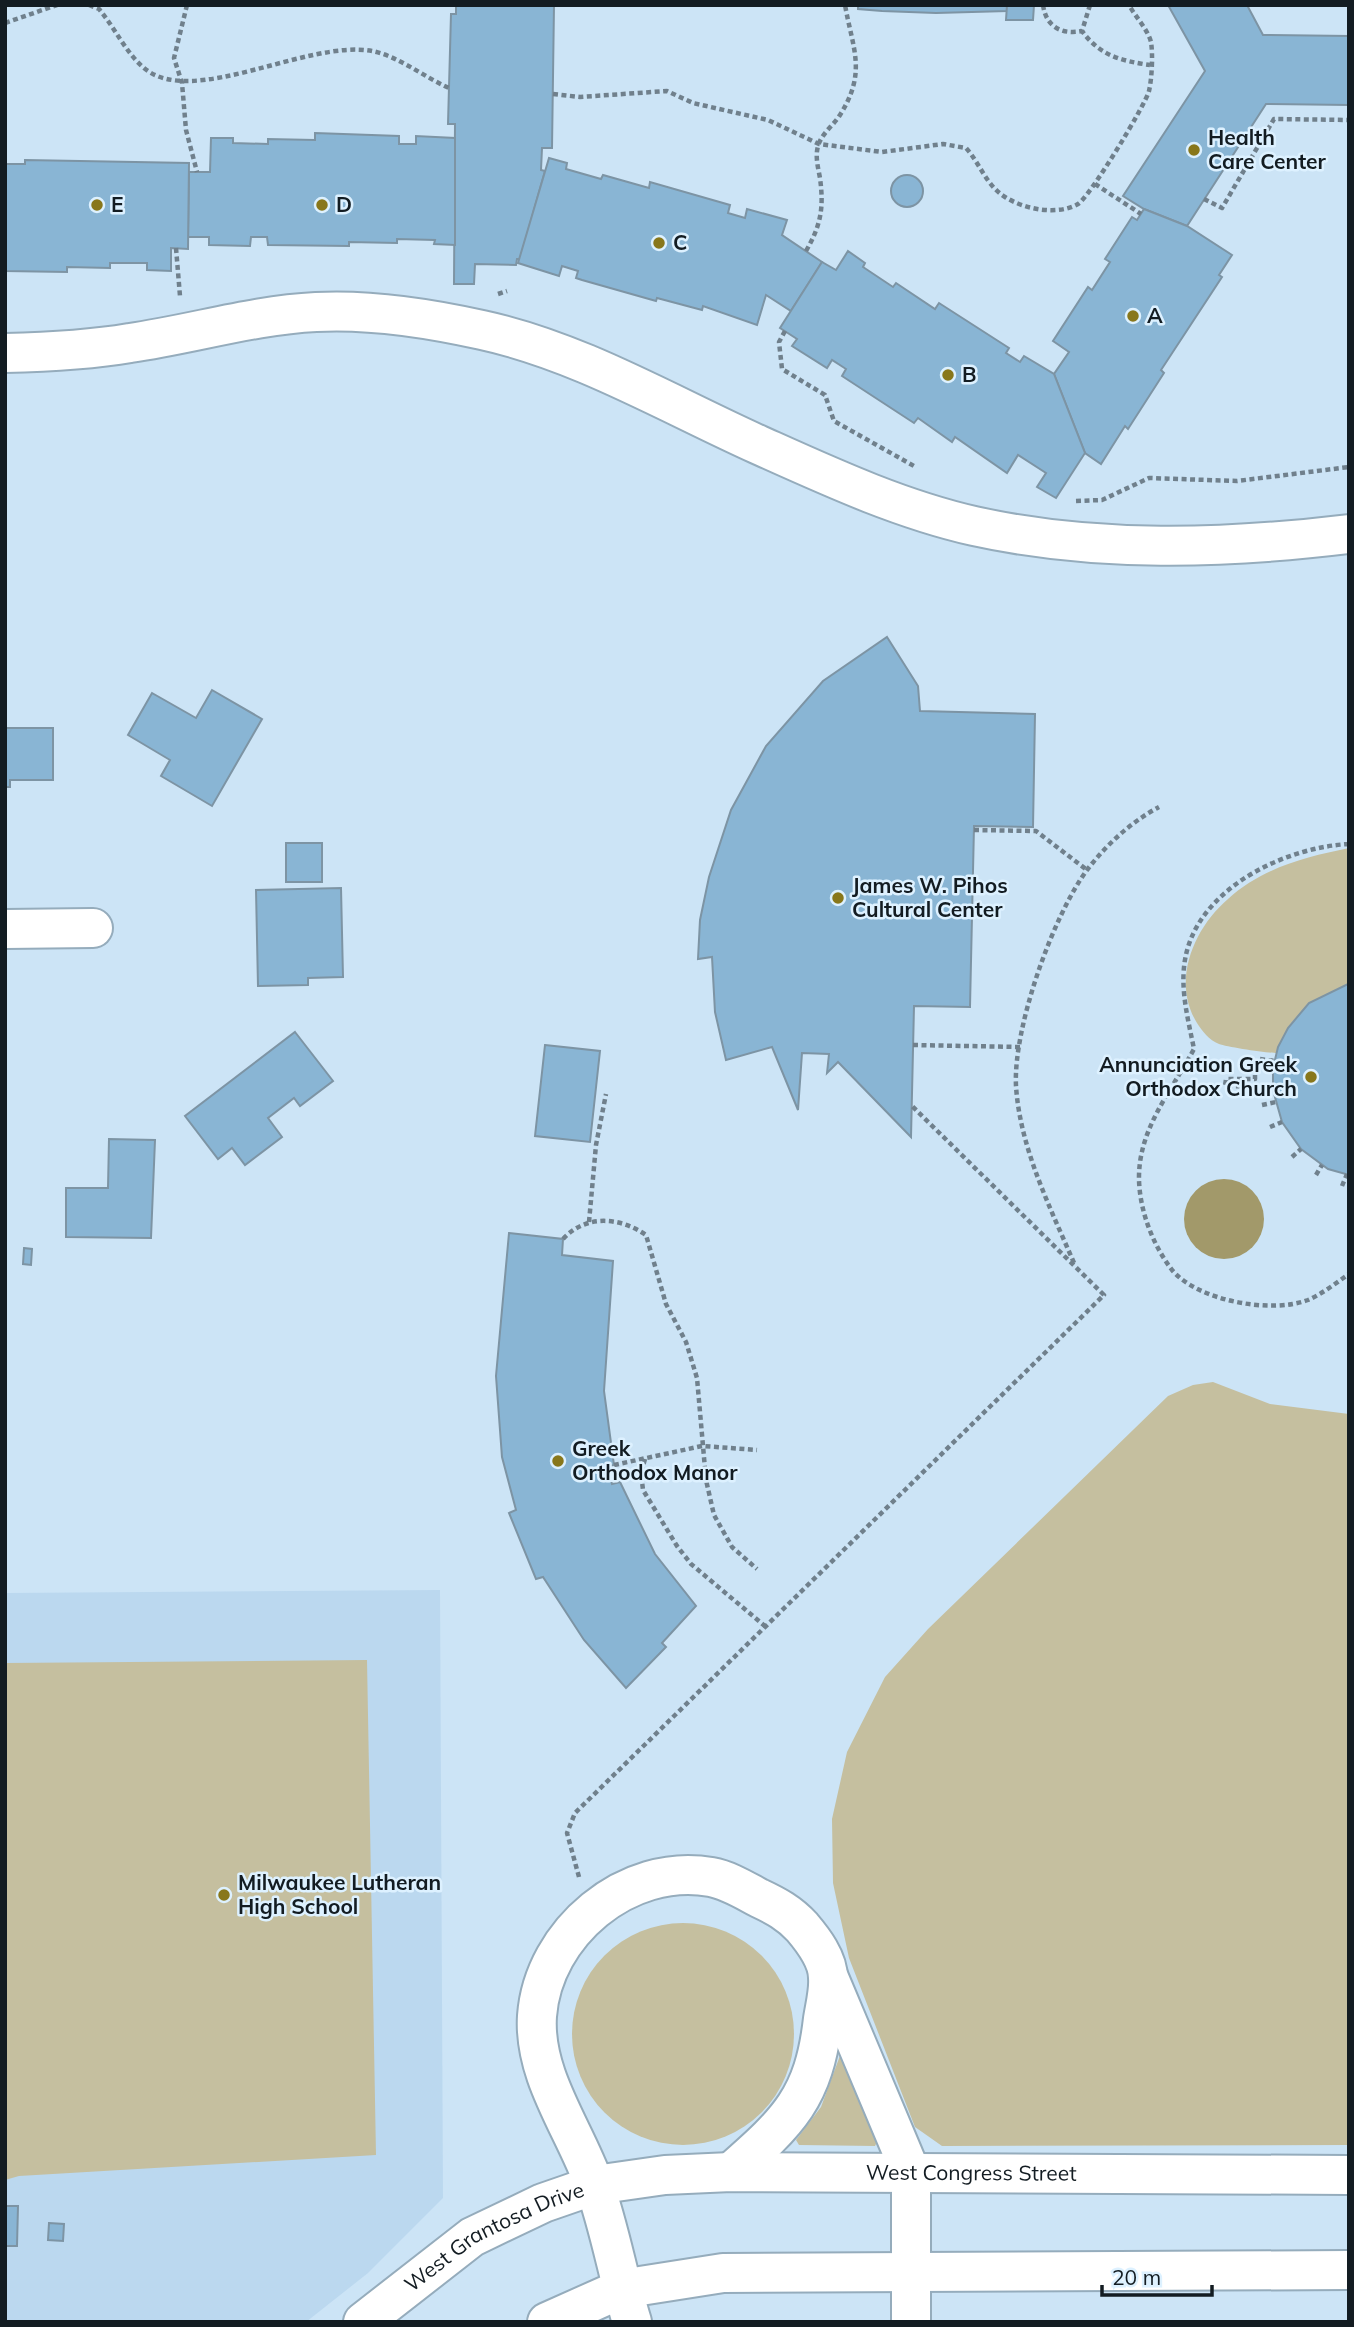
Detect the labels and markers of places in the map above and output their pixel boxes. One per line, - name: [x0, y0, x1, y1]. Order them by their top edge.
- place label: Health Care Center: [1208, 124, 1327, 174]
- marker: Health Care Center: [1186, 142, 1202, 158]
- place label: E: [111, 191, 124, 217]
- place label: D: [336, 191, 352, 217]
- marker: E: [89, 197, 105, 213]
- marker: D: [314, 197, 330, 213]
- place label: C: [673, 229, 687, 255]
- marker: C: [651, 235, 667, 251]
- place label: A: [1147, 302, 1163, 328]
- marker: A: [1125, 308, 1141, 324]
- place label: B: [962, 361, 977, 387]
- marker: B: [940, 367, 956, 383]
- place label: James W. Pihos Cultural Center: [852, 872, 1008, 922]
- marker: James W. Pihos Cultural Center: [830, 890, 846, 906]
- place label: Annunciation Greek Orthodox Church: [1099, 1051, 1297, 1101]
- marker: Annunciation Greek Orthodox Church: [1303, 1069, 1319, 1085]
- place label: Greek Orthodox Manor: [572, 1435, 738, 1485]
- marker: Greek Orthodox Manor: [550, 1453, 566, 1469]
- place label: Milwaukee Lutheran High School: [238, 1869, 441, 1919]
- marker: Milwaukee Lutheran High School: [216, 1887, 232, 1903]

